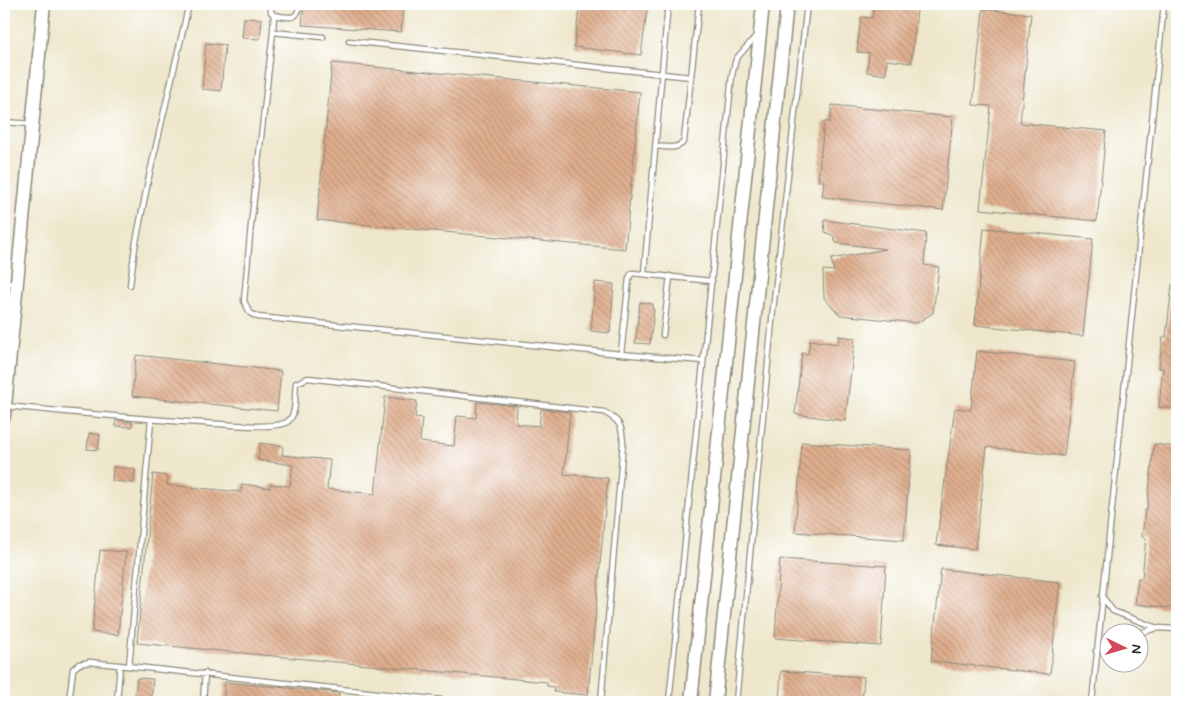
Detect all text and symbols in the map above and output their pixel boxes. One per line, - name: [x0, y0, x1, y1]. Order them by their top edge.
- north arrow: [1098, 624, 1148, 674]
- text: N: [1127, 644, 1145, 654]

